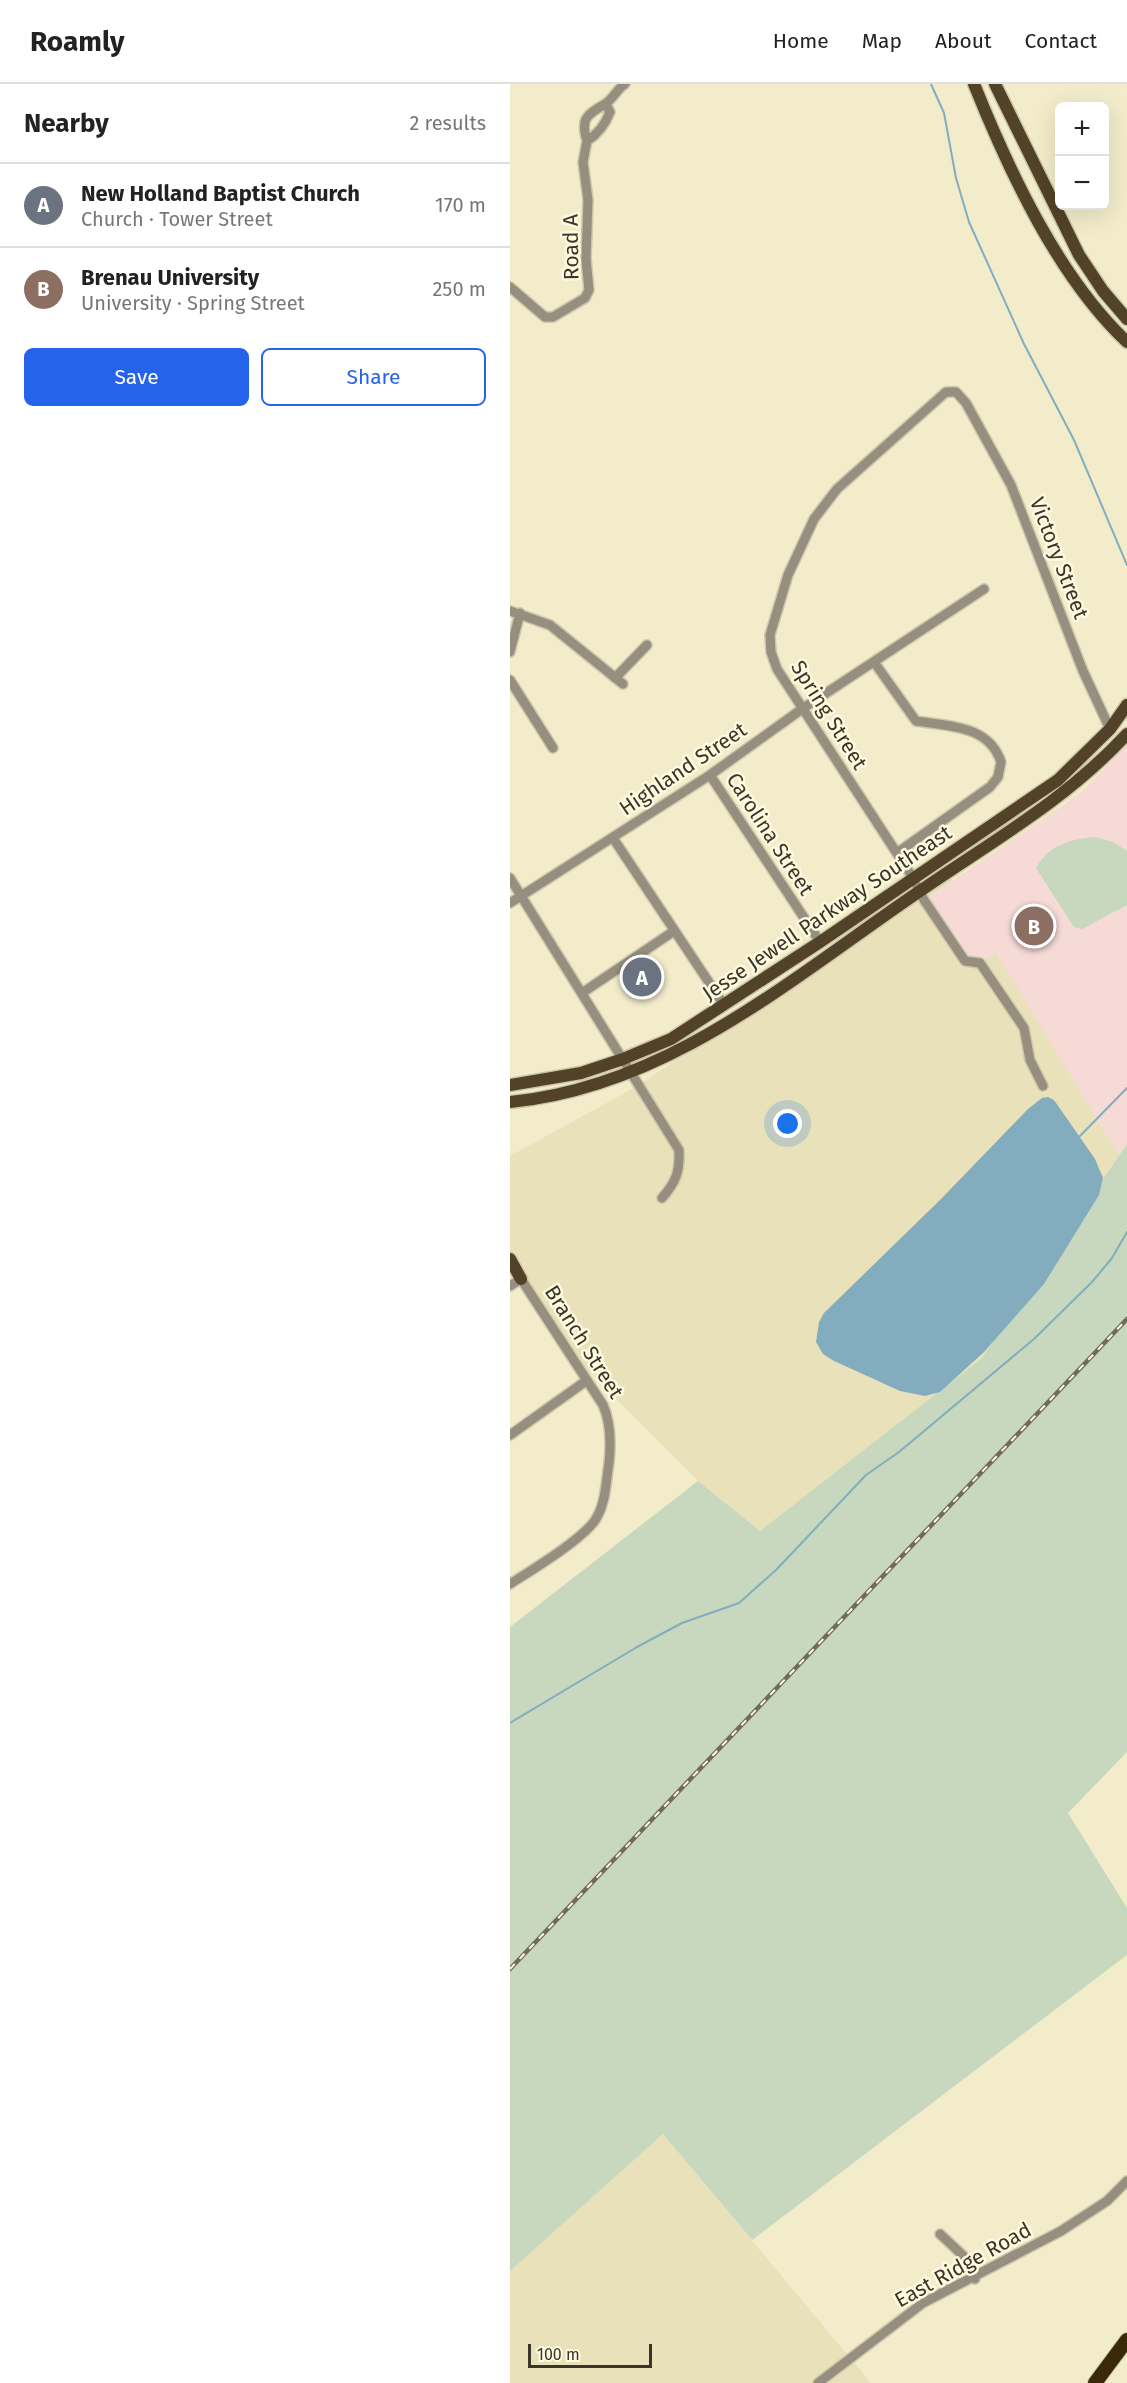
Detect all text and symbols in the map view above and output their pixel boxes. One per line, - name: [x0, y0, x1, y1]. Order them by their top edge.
- text: Roamly: [30, 25, 124, 58]
- text: Home: [773, 28, 829, 54]
- text: Map: [862, 28, 902, 54]
- text: About: [935, 28, 992, 54]
- text: Contact: [1025, 28, 1097, 54]
- map controls: [1055, 102, 1109, 210]
- button: +: [1055, 102, 1109, 156]
- text: Nearby: [24, 108, 109, 139]
- text: 2 results: [409, 111, 486, 135]
- button: −: [1055, 156, 1109, 210]
- text: New Holland Baptist Church: [81, 180, 360, 207]
- text: A: [38, 193, 49, 217]
- text: 170 m: [435, 193, 486, 217]
- text: Church · Tower Street: [81, 207, 273, 231]
- street label: Road A: [557, 214, 585, 280]
- text: Brenau University: [81, 264, 259, 291]
- text: B: [37, 277, 50, 301]
- text: 250 m: [432, 277, 486, 301]
- text: University · Spring Street: [81, 291, 305, 315]
- button: Save: [24, 348, 249, 406]
- button: Share: [261, 348, 486, 406]
- street label: Victory Street: [1024, 494, 1094, 623]
- street label: Spring Street: [785, 656, 873, 775]
- street label: Highland Street: [614, 717, 752, 821]
- street label: Carolina Street: [721, 768, 820, 901]
- street label: Jesse Jewell Parkway Southeast: [697, 819, 957, 1006]
- pin: B: [1014, 904, 1054, 948]
- pin: A: [622, 954, 662, 1000]
- your location: [773, 1109, 802, 1138]
- street label: Branch Street: [539, 1281, 629, 1404]
- street label: East Ridge Road: [890, 2217, 1036, 2313]
- scale bar: [528, 2341, 652, 2368]
- text: 100 m: [537, 2345, 580, 2364]

